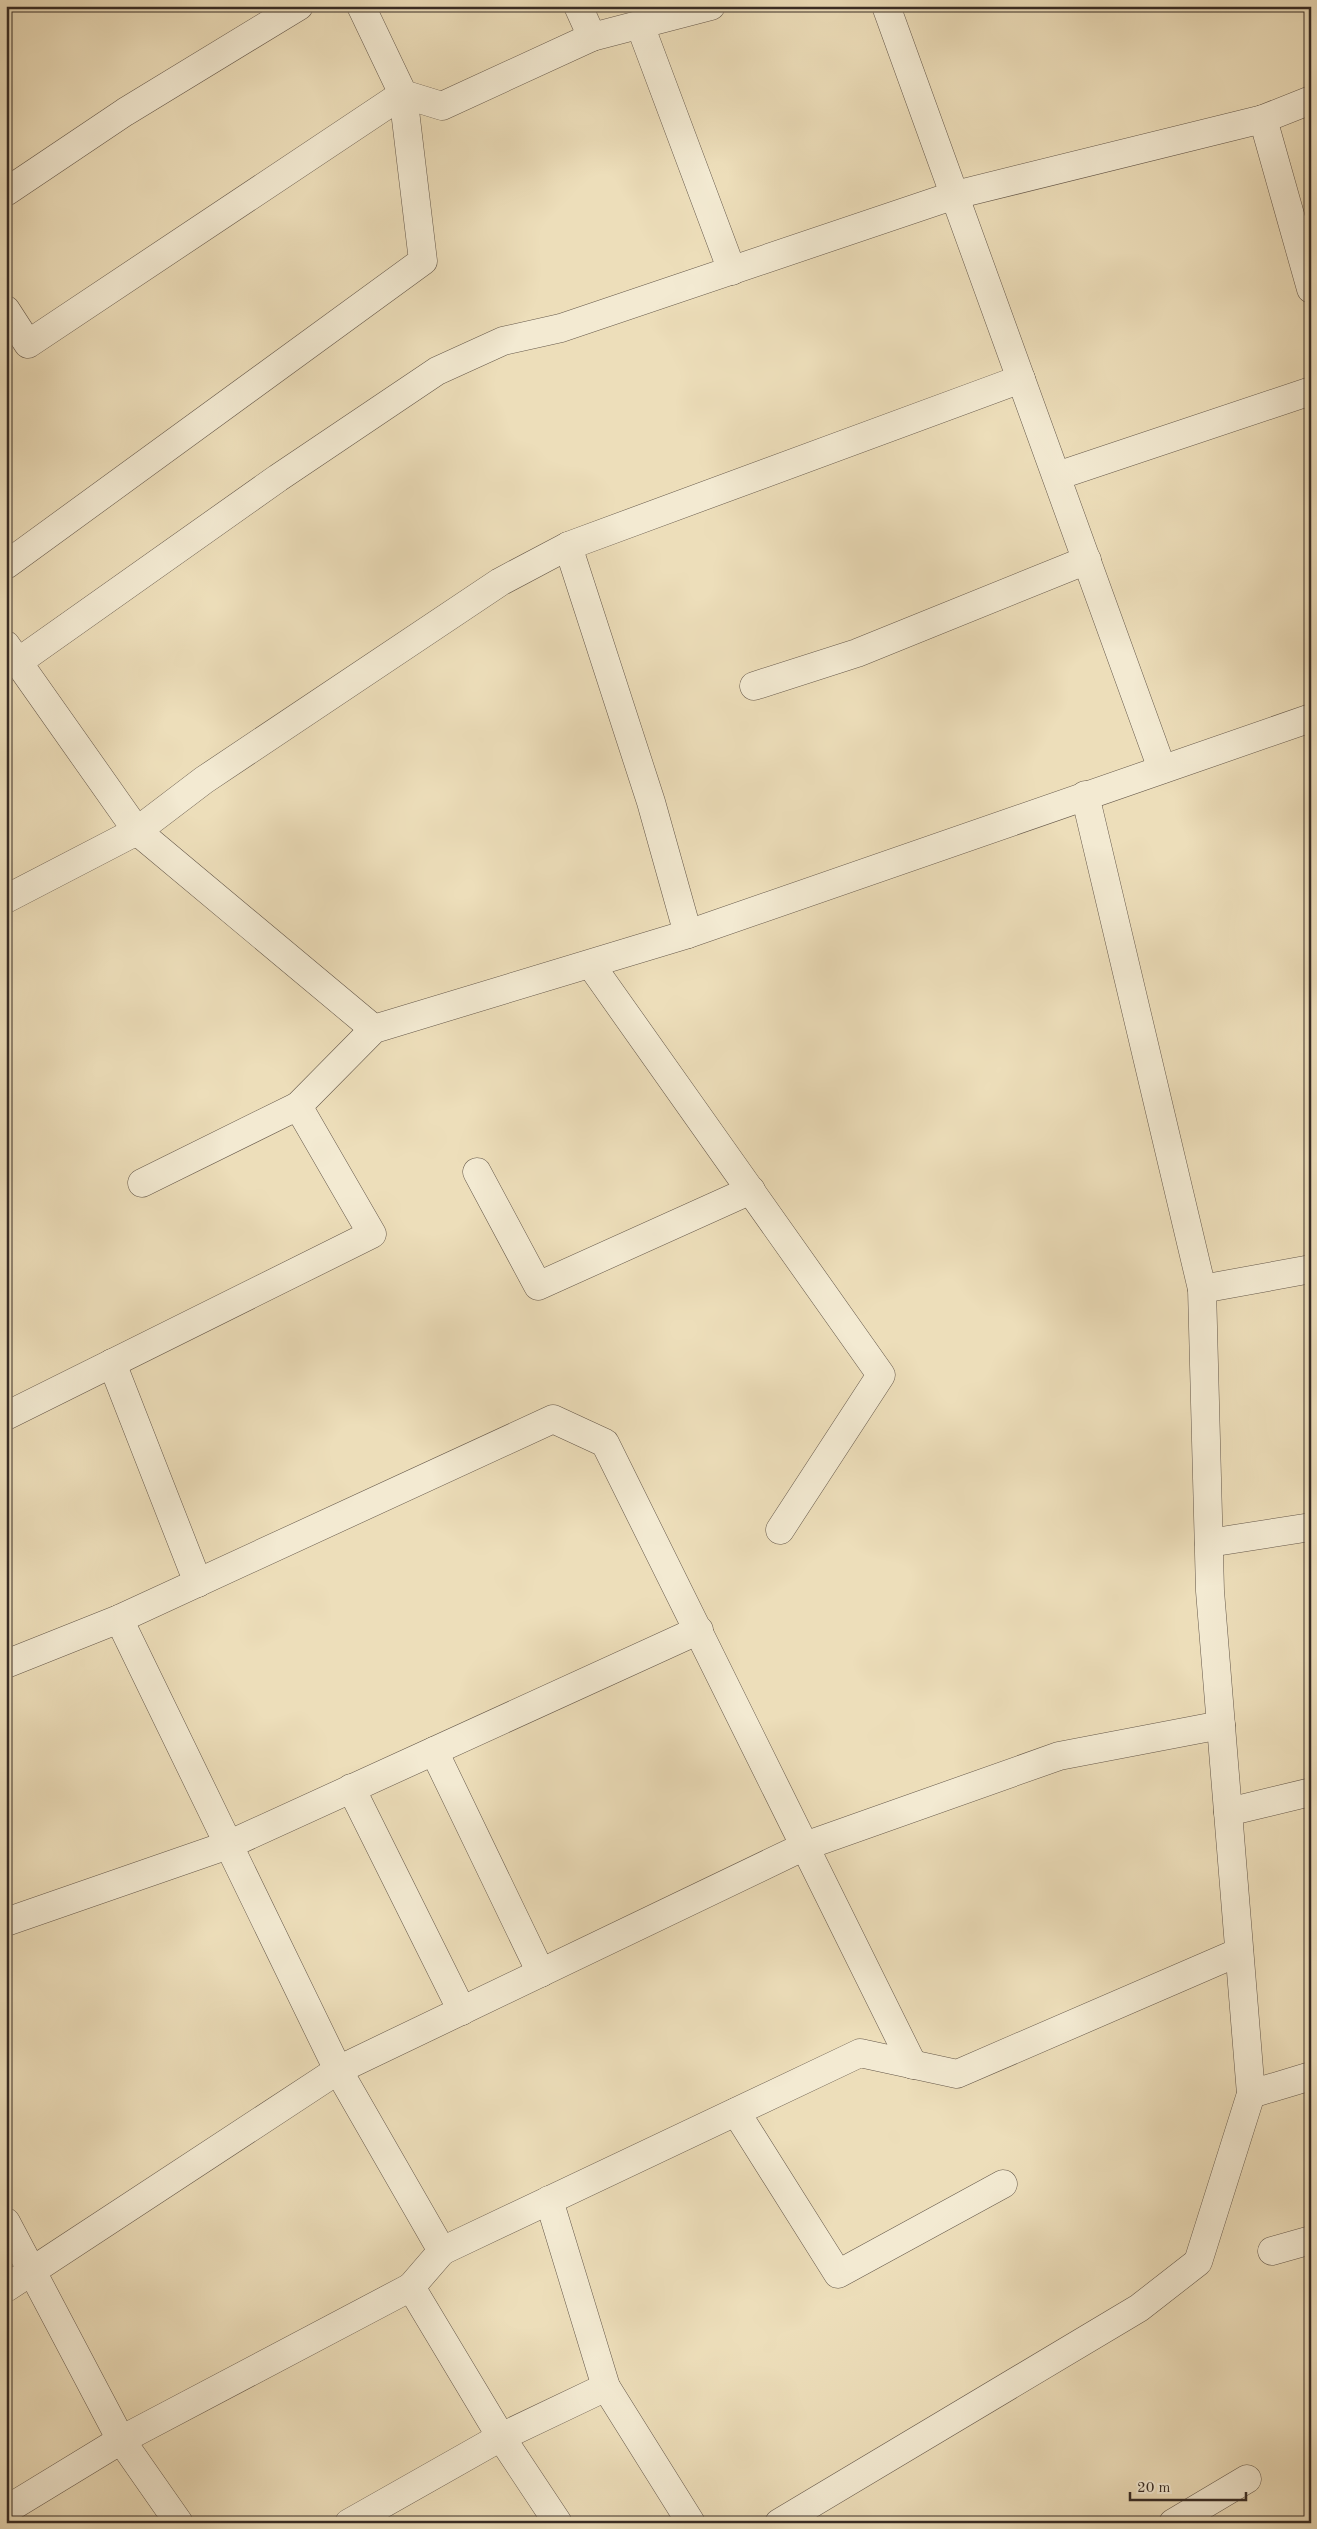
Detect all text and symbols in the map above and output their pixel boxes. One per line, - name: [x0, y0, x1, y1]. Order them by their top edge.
- scale bar: [1130, 2469, 1246, 2501]
- text: 20 m: [1137, 2481, 1171, 2496]

